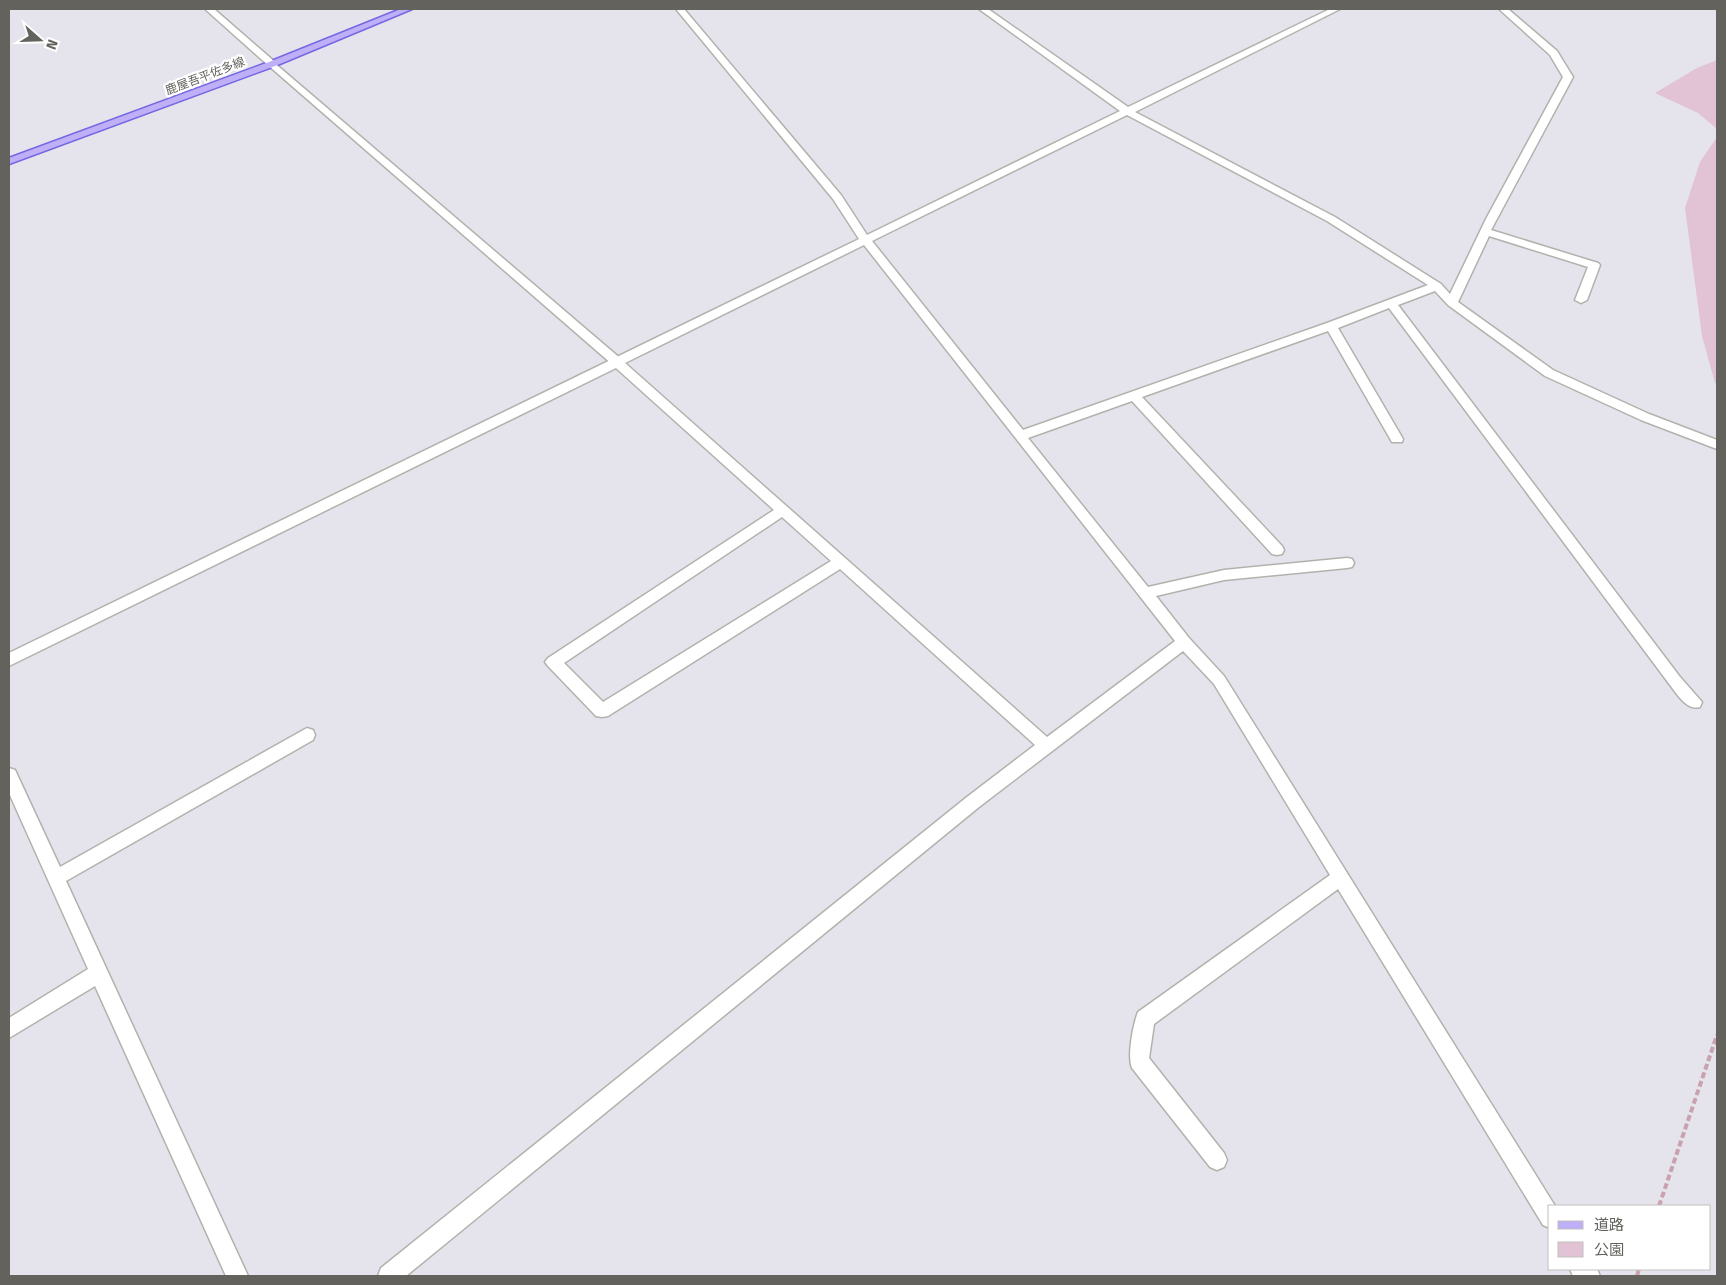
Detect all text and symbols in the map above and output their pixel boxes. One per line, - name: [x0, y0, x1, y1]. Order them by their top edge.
- north arrow: [15, 15, 65, 65]
- text: N: [42, 37, 61, 52]
- street label: 鹿屋吾平佐多線: [163, 54, 247, 98]
- legend: [1548, 1205, 1711, 1270]
- text: 道路: [1594, 1216, 1624, 1234]
- text: 公園: [1594, 1241, 1624, 1259]

